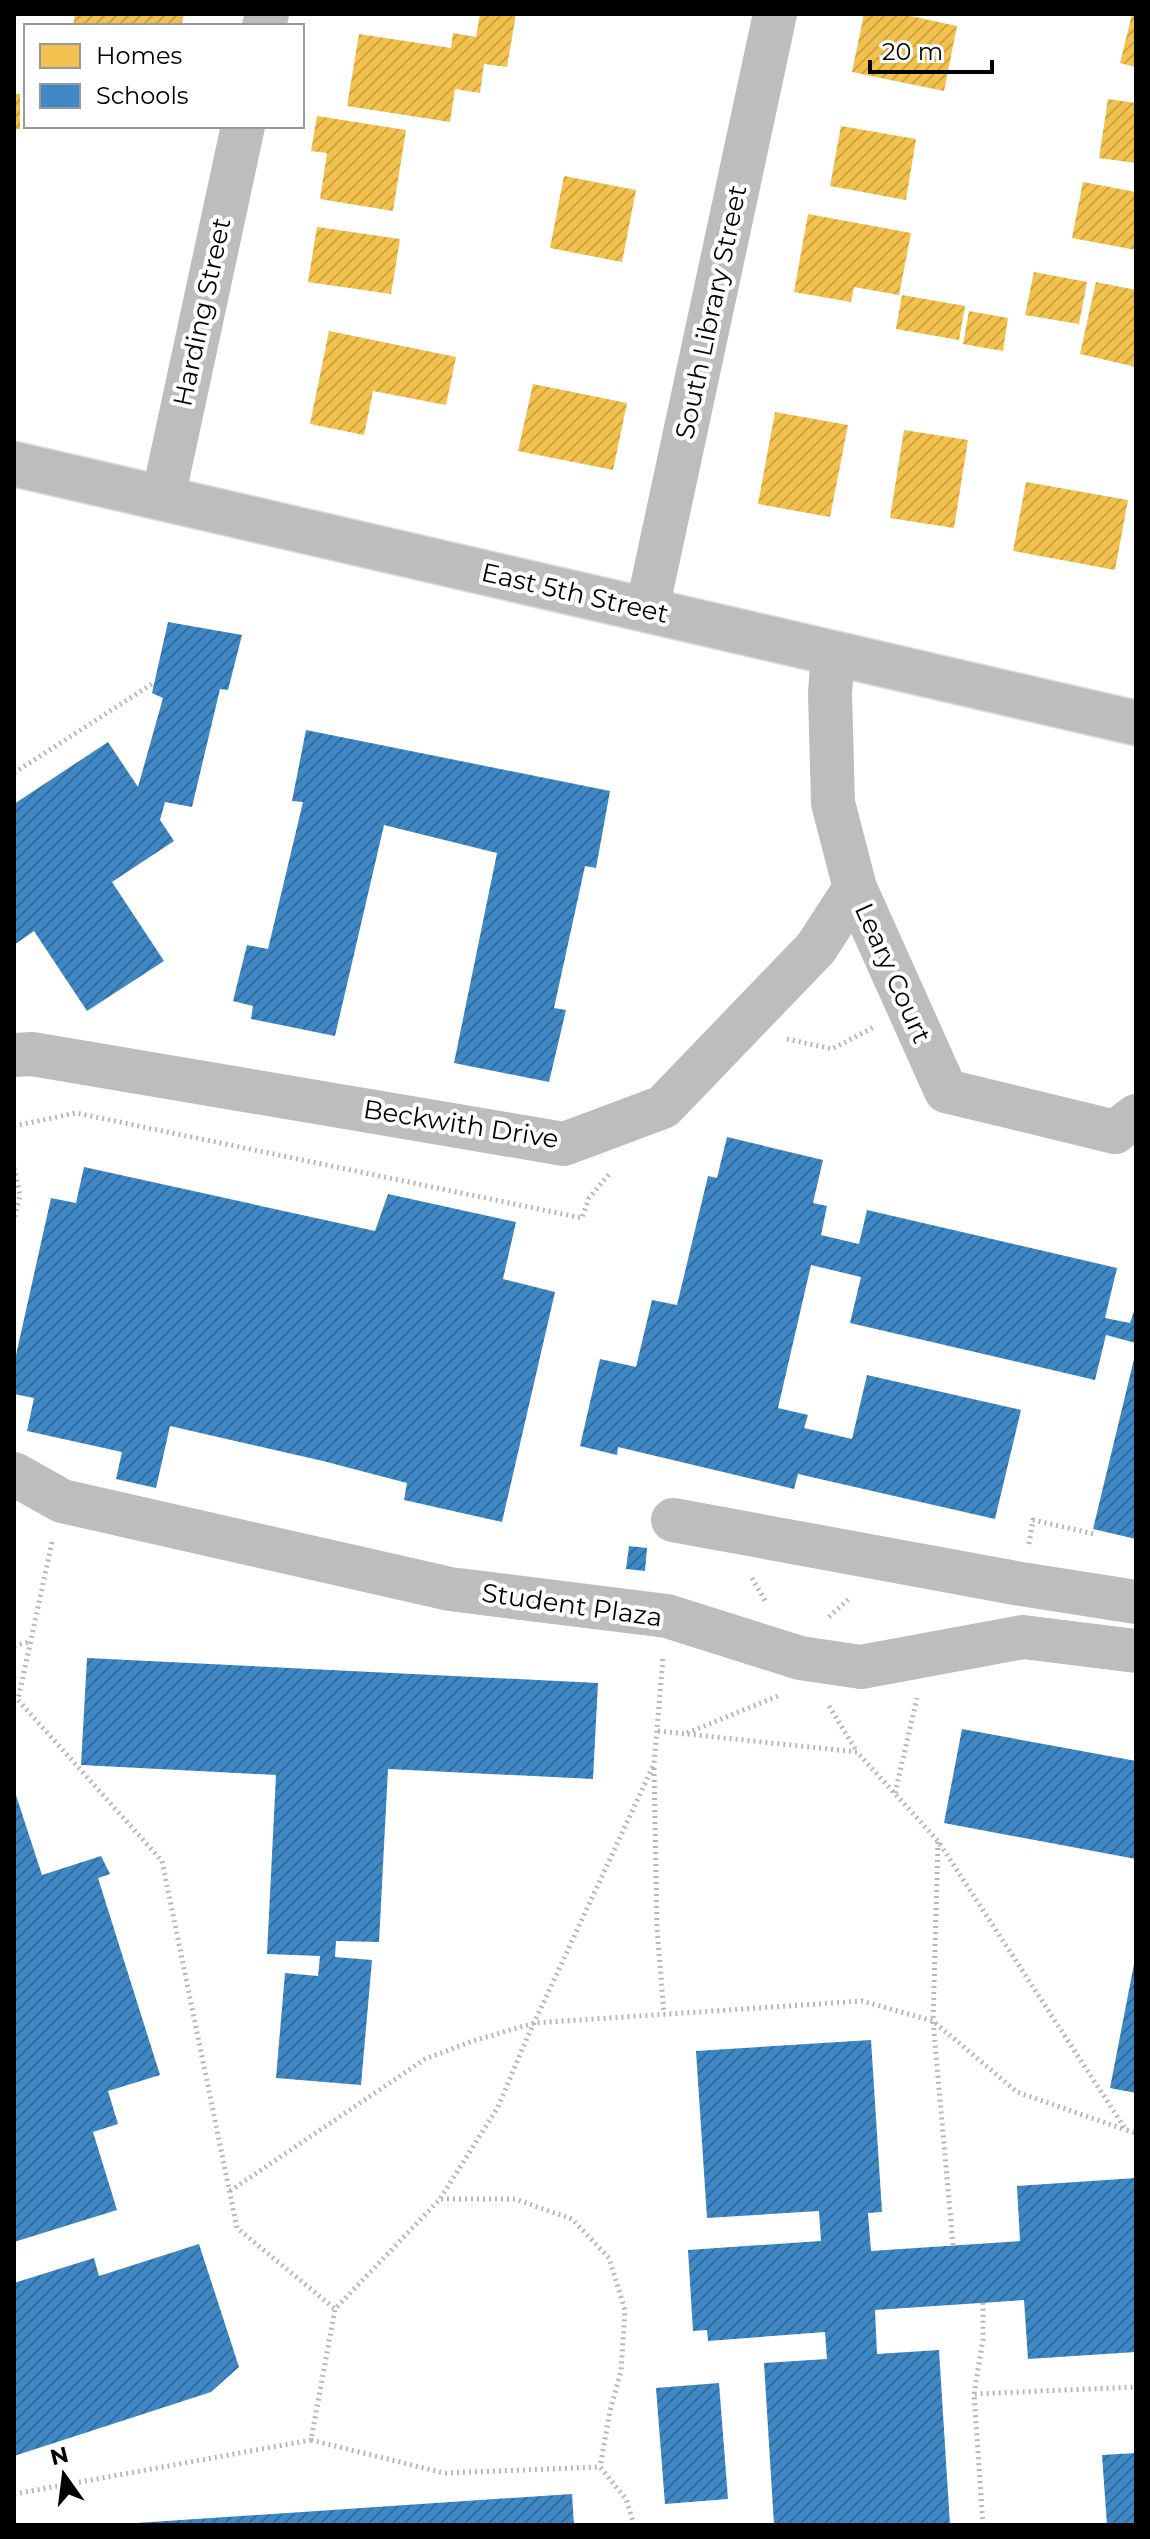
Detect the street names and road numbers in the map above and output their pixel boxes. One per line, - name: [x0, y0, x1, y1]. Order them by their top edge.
- street label: South Library Street: [668, 182, 754, 442]
- street label: Harding Street: [166, 215, 238, 409]
- street label: East 5th Street: [478, 556, 672, 630]
- street label: Leary Court: [848, 898, 938, 1048]
- street label: Beckwith Drive: [361, 1093, 561, 1155]
- street label: Student Plaza: [480, 1576, 664, 1634]

